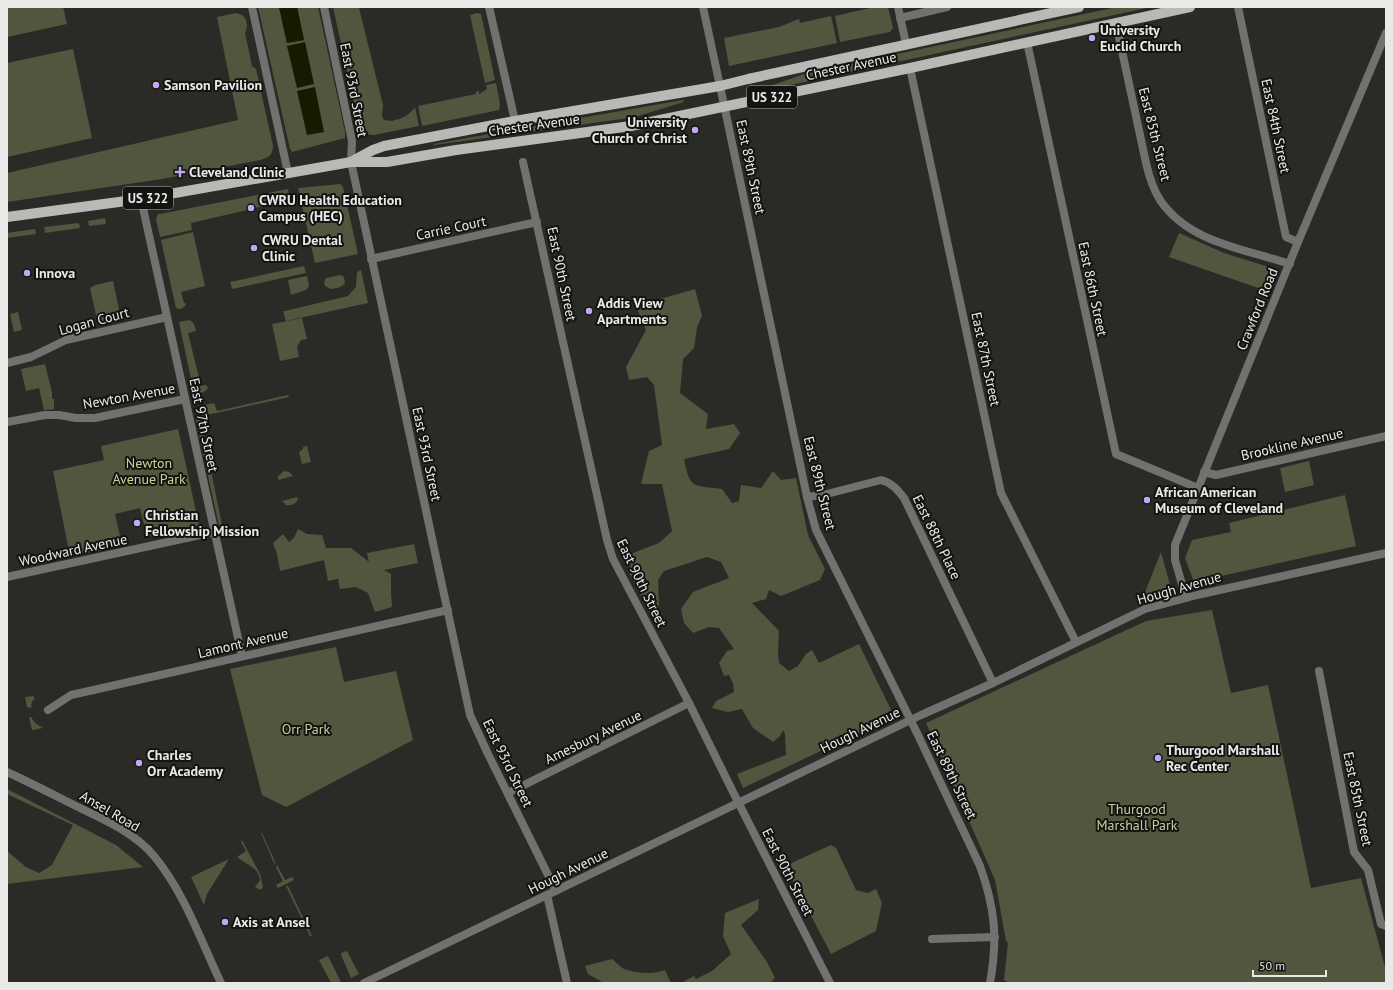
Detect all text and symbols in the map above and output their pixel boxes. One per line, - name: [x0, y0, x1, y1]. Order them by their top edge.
- place label: University Euclid Church: [1100, 21, 1181, 55]
- marker: University Euclid Church: [1087, 33, 1097, 43]
- street label: East 93rd Street: [336, 41, 372, 139]
- street label: Chester Avenue: [804, 48, 898, 84]
- place label: Samson Pavilion: [164, 76, 262, 94]
- street label: East 84th Street: [1257, 77, 1295, 175]
- marker: Samson Pavilion: [151, 80, 161, 90]
- street label: East 85th Street: [1135, 85, 1175, 183]
- road number: US 322: [747, 86, 797, 108]
- street label: Chester Avenue: [487, 110, 581, 140]
- place label: University Church of Christ: [592, 113, 687, 147]
- street label: East 89th Street: [732, 118, 770, 216]
- marker: University Church of Christ: [690, 125, 700, 135]
- place label: Cleveland Clinic: [189, 163, 284, 181]
- marker: Cleveland Clinic: [174, 166, 186, 178]
- road number: US 322: [123, 187, 173, 209]
- place label: CWRU Health Education Campus (HEC): [259, 191, 402, 225]
- marker: CWRU Health Education Campus (HEC): [246, 203, 256, 213]
- street label: Carrie Court: [414, 212, 488, 244]
- street label: East 90th Street: [543, 225, 581, 323]
- place label: CWRU Dental Clinic: [262, 231, 343, 265]
- street label: East 86th Street: [1074, 240, 1112, 338]
- marker: CWRU Dental Clinic: [249, 243, 259, 253]
- place label: Innova: [35, 264, 75, 282]
- street label: Crawford Road: [1232, 265, 1282, 353]
- marker: Innova: [22, 268, 32, 278]
- place label: Addis View Apartments: [597, 294, 667, 328]
- street label: Logan Court: [57, 303, 131, 339]
- marker: Addis View Apartments: [584, 306, 594, 316]
- street label: East 87th Street: [967, 310, 1005, 408]
- street label: East 97th Street: [185, 376, 223, 474]
- street label: Newton Avenue: [81, 379, 177, 413]
- street label: East 93rd Street: [408, 405, 446, 503]
- street label: Brookline Avenue: [1239, 424, 1345, 464]
- street label: East 89th Street: [800, 434, 840, 532]
- park label: Newton Avenue Park: [112, 454, 186, 488]
- place label: African American Museum of Cleveland: [1155, 483, 1283, 517]
- street label: East 88th Place: [909, 492, 965, 582]
- marker: African American Museum of Cleveland: [1142, 495, 1152, 505]
- place label: Christian Fellowship Mission: [145, 506, 259, 540]
- marker: Christian Fellowship Mission: [132, 518, 142, 528]
- street label: Woodward Avenue: [17, 530, 129, 570]
- street label: East 90th Street: [613, 536, 671, 630]
- street label: Hough Avenue: [1135, 567, 1223, 609]
- street label: Lamont Avenue: [196, 624, 290, 662]
- street label: Hough Avenue: [817, 703, 903, 757]
- street label: Amesbury Avenue: [542, 706, 644, 768]
- street label: East 93rd Street: [479, 716, 537, 810]
- park label: Orr Park: [282, 720, 331, 738]
- street label: East 89th Street: [923, 728, 981, 822]
- place label: Thurgood Marshall Rec Center: [1166, 741, 1280, 775]
- place label: Charles Orr Academy: [147, 746, 223, 780]
- street label: East 85th Street: [1339, 750, 1377, 848]
- marker: Thurgood Marshall Rec Center: [1153, 753, 1163, 763]
- marker: Charles Orr Academy: [134, 758, 144, 768]
- street label: Ansel Road: [77, 787, 143, 835]
- park label: Thurgood Marshall Park: [1097, 800, 1178, 834]
- street label: East 90th Street: [758, 825, 818, 919]
- street label: Hough Avenue: [525, 844, 611, 898]
- place label: Axis at Ansel: [233, 913, 310, 931]
- marker: Axis at Ansel: [220, 917, 230, 927]
- scale bar: [1253, 952, 1326, 978]
- text: 50 m: [1259, 958, 1285, 973]

